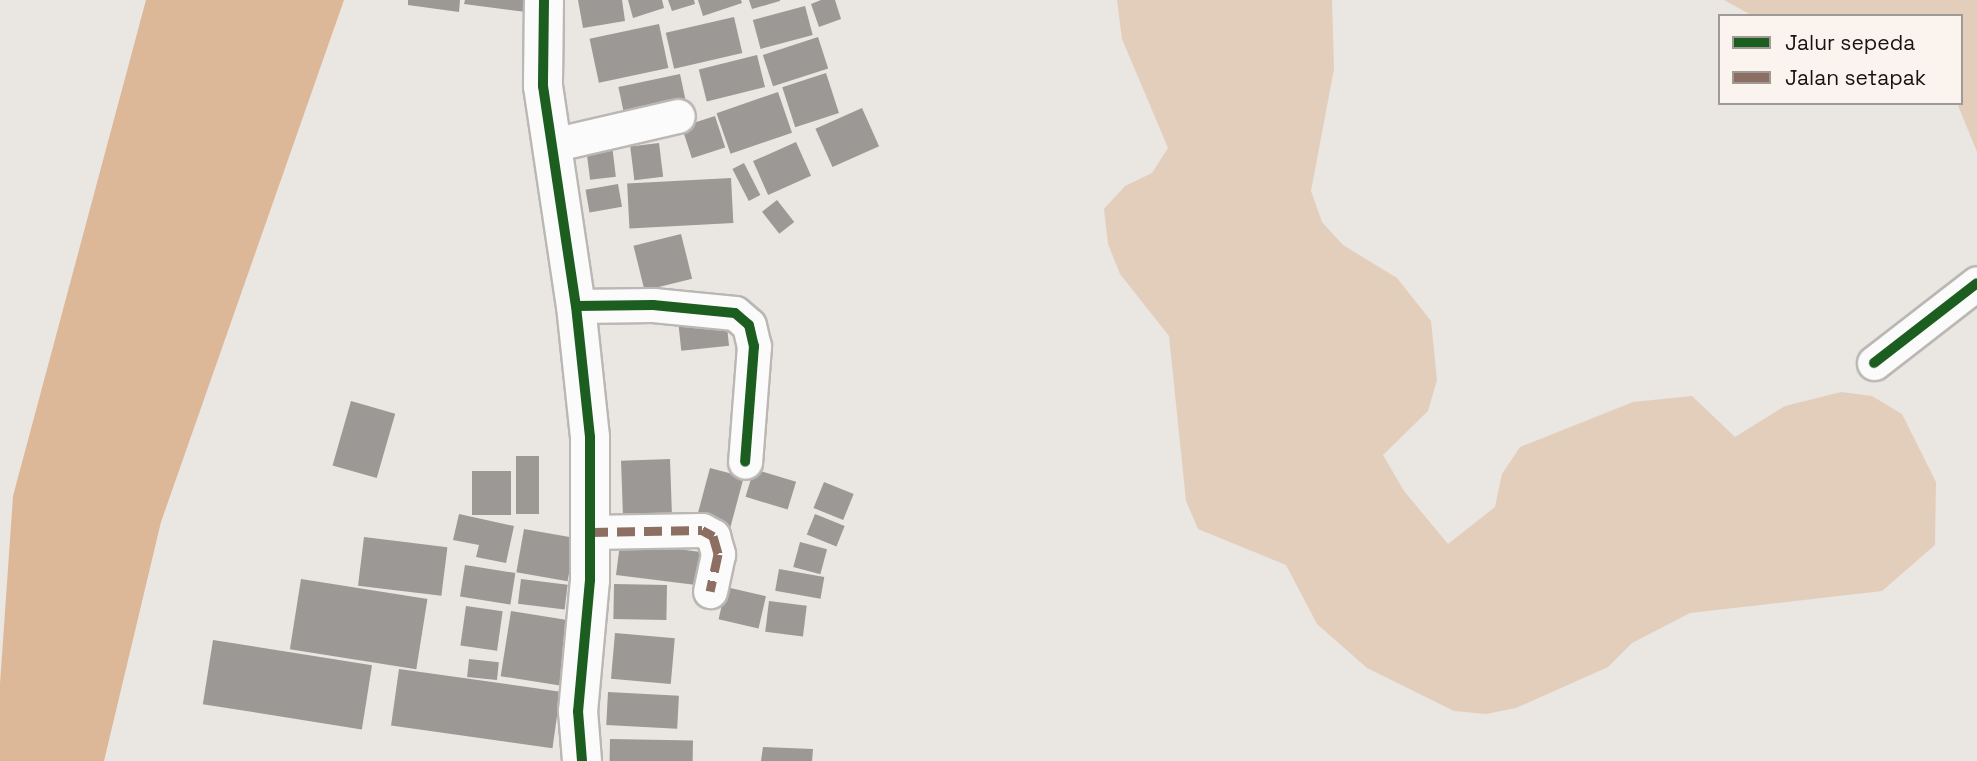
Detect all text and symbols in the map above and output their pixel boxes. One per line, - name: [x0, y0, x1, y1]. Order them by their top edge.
- legend: [1718, 14, 1963, 105]
- text: Jalur sepeda: [1785, 29, 1915, 56]
- text: Jalan setapak: [1785, 64, 1926, 91]

